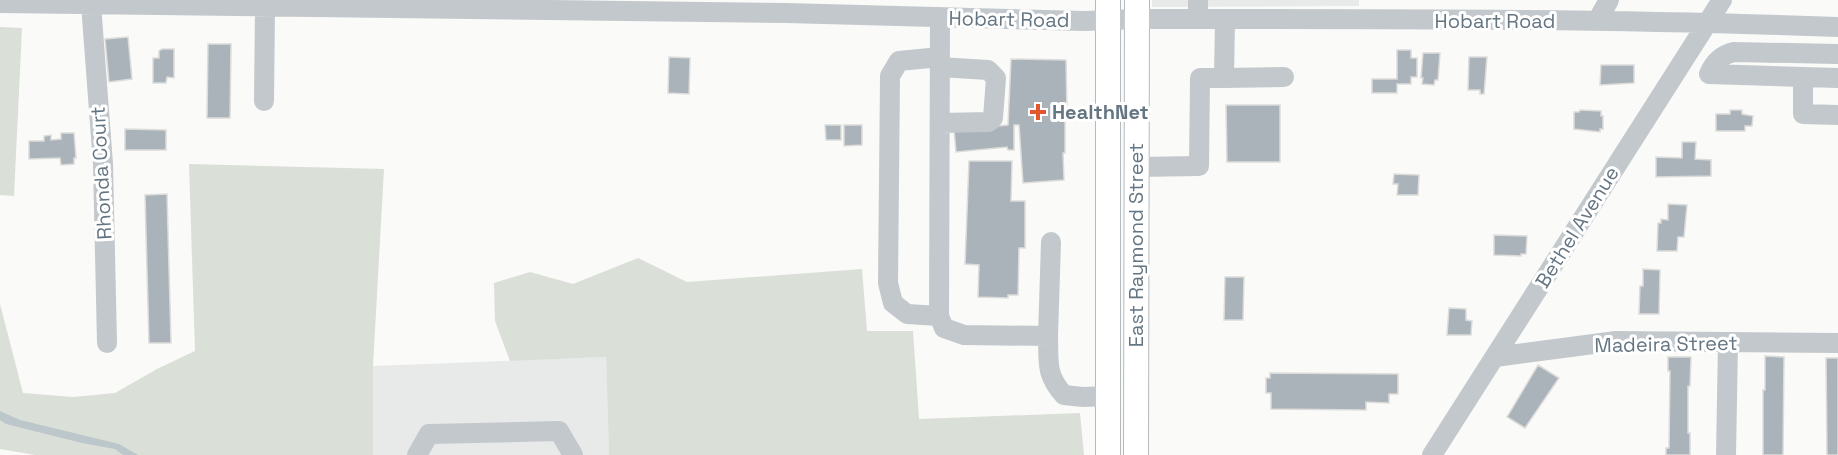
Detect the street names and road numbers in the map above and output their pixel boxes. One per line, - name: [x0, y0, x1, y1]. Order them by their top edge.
- street label: Hobart Road: [948, 5, 1070, 33]
- street label: Hobart Road: [1435, 8, 1555, 34]
- street label: Rhonda Court: [85, 106, 117, 240]
- street label: East Raymond Street: [1123, 143, 1149, 347]
- street label: Bethel Avenue: [1529, 161, 1625, 293]
- street label: Madeira Street: [1594, 330, 1738, 358]

